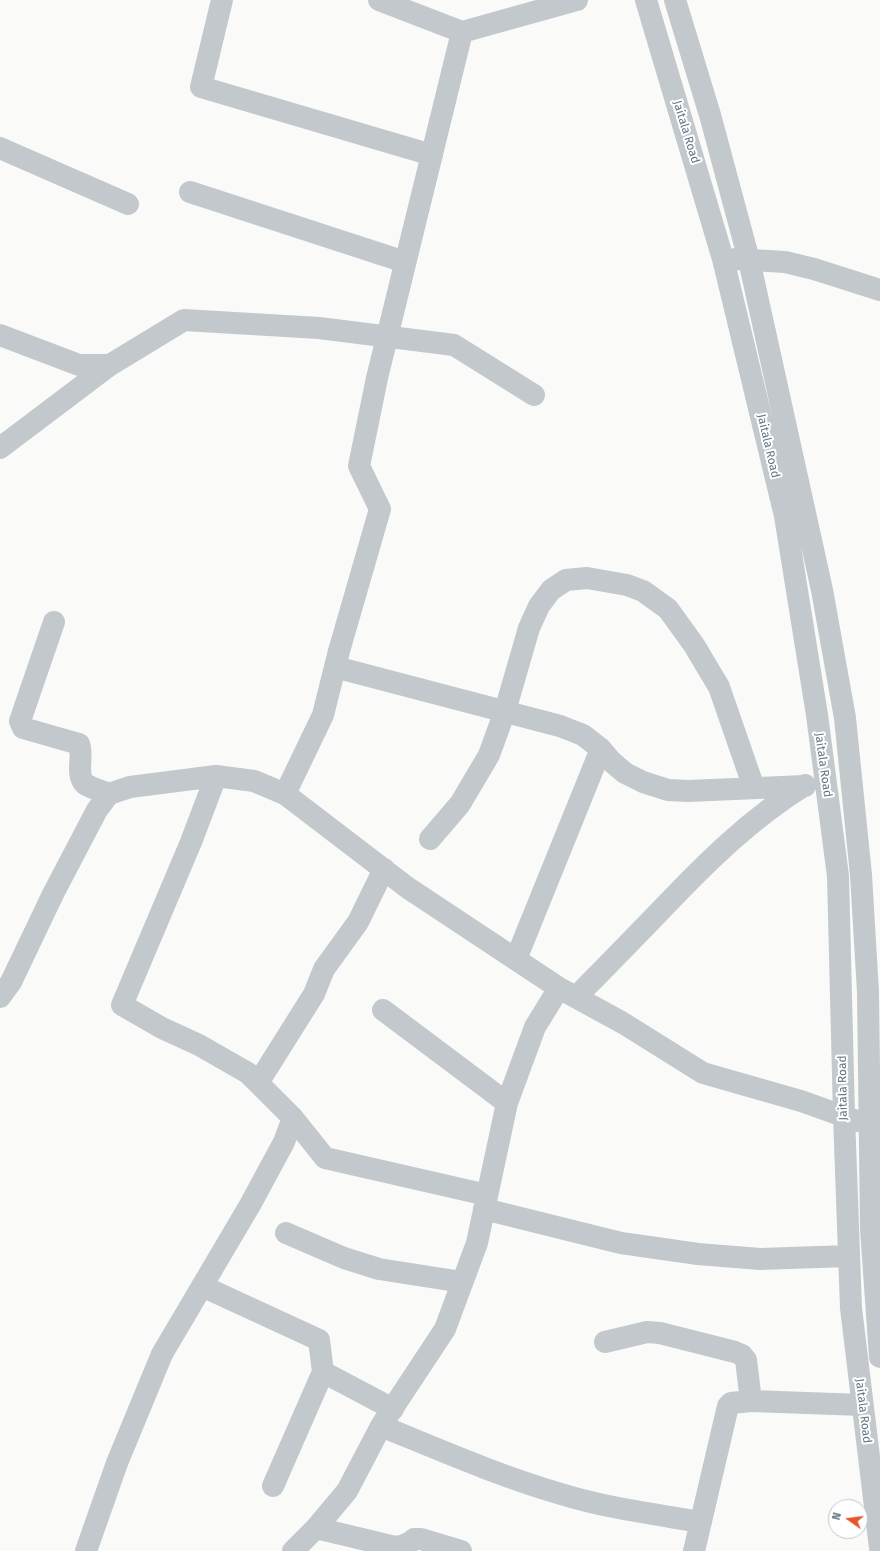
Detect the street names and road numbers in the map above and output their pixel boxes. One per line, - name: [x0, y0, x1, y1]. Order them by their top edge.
- street label: Jaitala Road: [670, 99, 702, 165]
- street label: Jaitala Road: [754, 413, 782, 479]
- street label: Jaitala Road: [811, 732, 835, 798]
- street label: Jaitala Road: [835, 1055, 851, 1121]
- street label: Jaitala Road: [852, 1378, 874, 1444]

